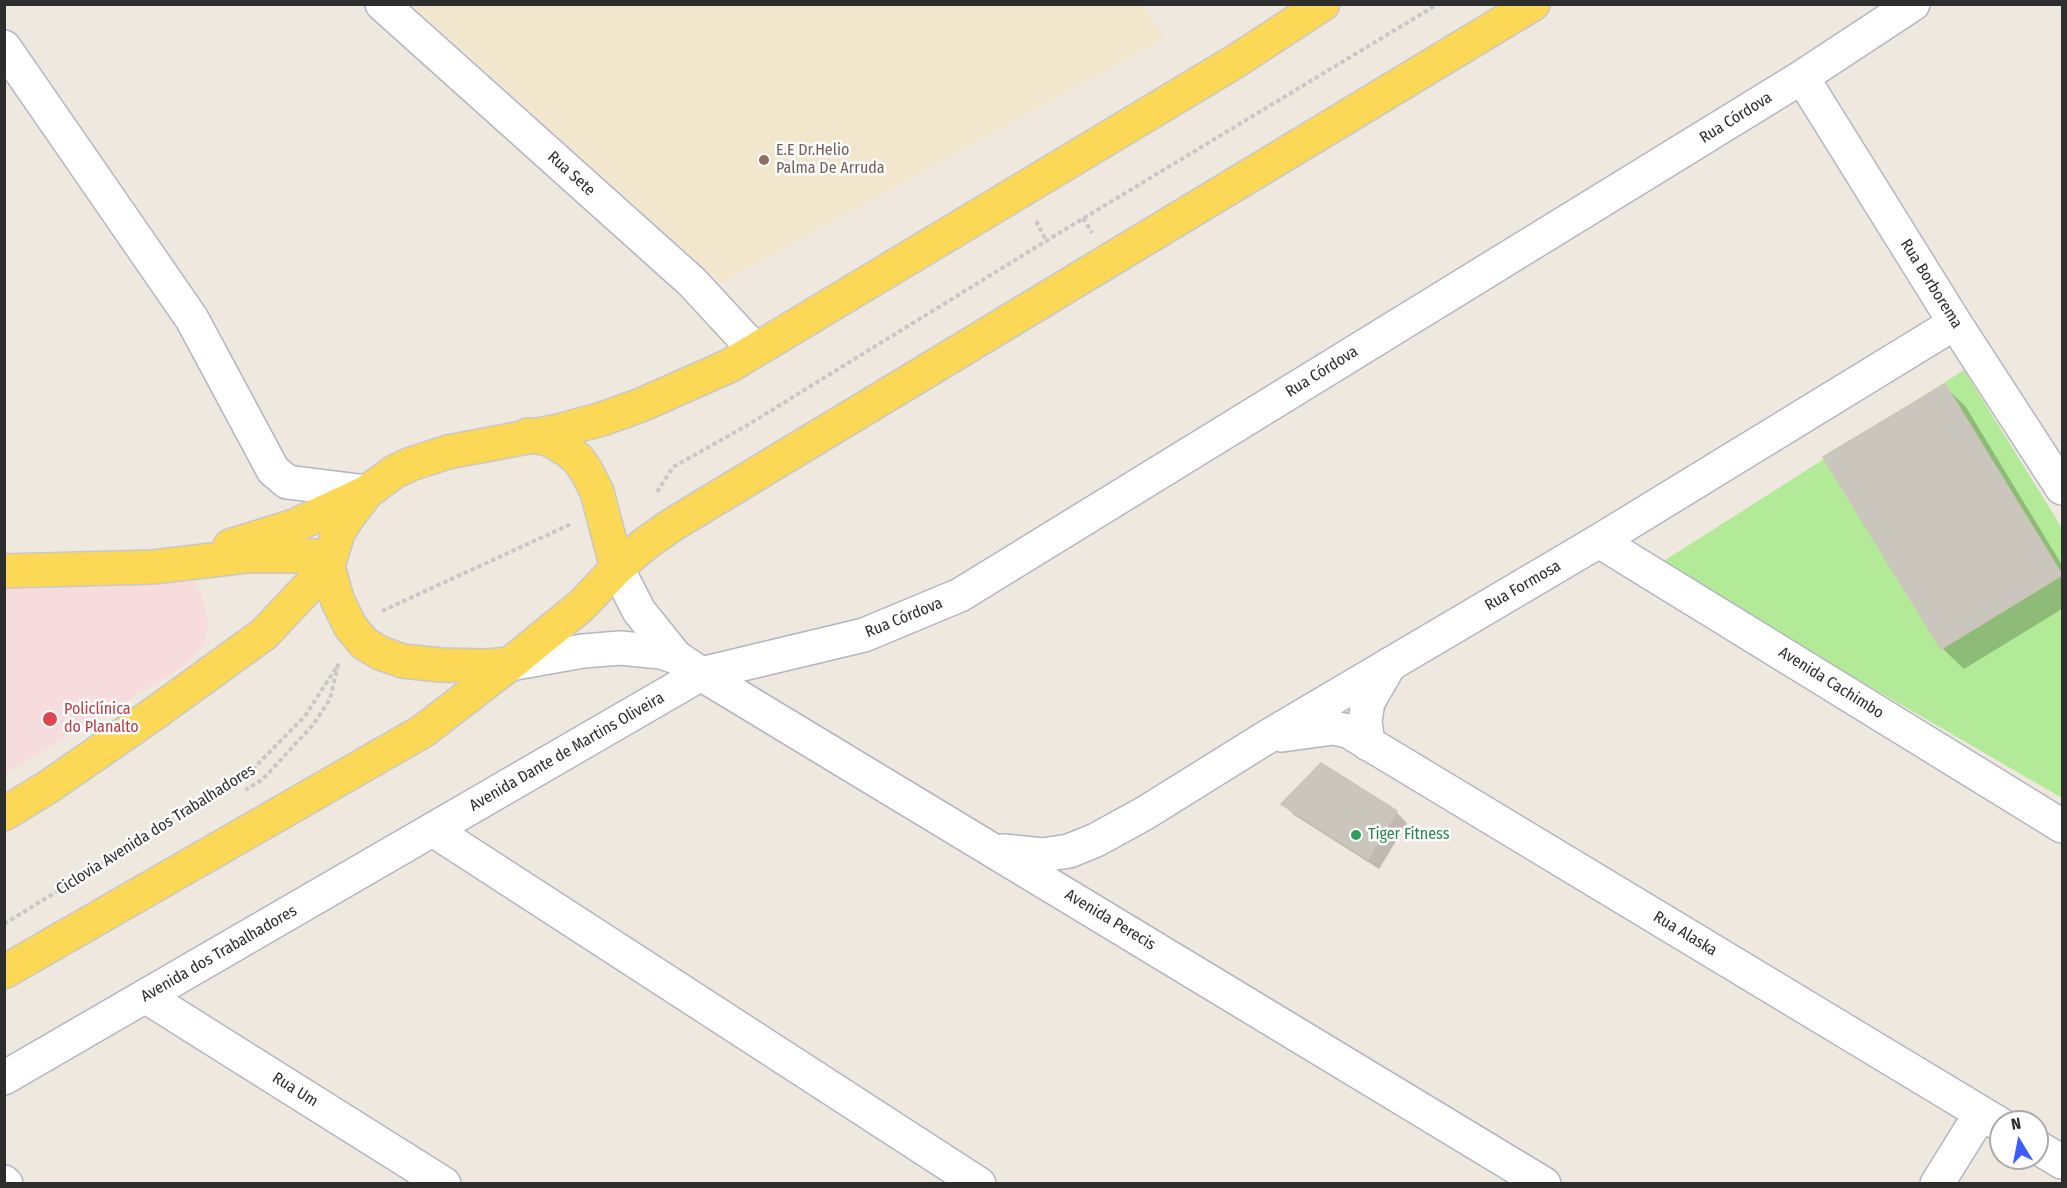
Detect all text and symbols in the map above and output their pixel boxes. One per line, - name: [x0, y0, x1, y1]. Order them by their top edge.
- street label: Rua Córdova: [1696, 88, 1776, 148]
- place label: E.E Dr.Helio Palma De Arruda: [776, 141, 885, 179]
- street label: Rua Sete: [543, 148, 599, 200]
- marker: E.E Dr.Helio Palma De Arruda: [757, 153, 771, 167]
- street label: Rua Borborema: [1896, 236, 1966, 332]
- street label: Rua Córdova: [1282, 342, 1362, 402]
- street label: Rua Formosa: [1482, 557, 1564, 615]
- street label: Rua Córdova: [863, 594, 945, 642]
- street label: Avenida Cachimbo: [1775, 643, 1887, 723]
- street label: Avenida Dante de Martins Oliveira: [466, 688, 668, 816]
- place label: Policlínica do Planalto: [64, 700, 139, 738]
- marker: Policlínica do Planalto: [41, 710, 59, 728]
- street label: Ciclovia Avenida dos Trabalhadores: [53, 761, 259, 899]
- place label: Tiger Fitness: [1368, 825, 1450, 845]
- marker: Tiger Fitness: [1349, 828, 1363, 842]
- street label: Avenida Perecis: [1061, 885, 1159, 955]
- street label: Avenida dos Trabalhadores: [138, 901, 300, 1007]
- street label: Rua Alaska: [1650, 908, 1720, 960]
- street label: Rua Um: [269, 1069, 321, 1111]
- north arrow: [1989, 1110, 2049, 1170]
- text: N: [2010, 1114, 2023, 1134]

